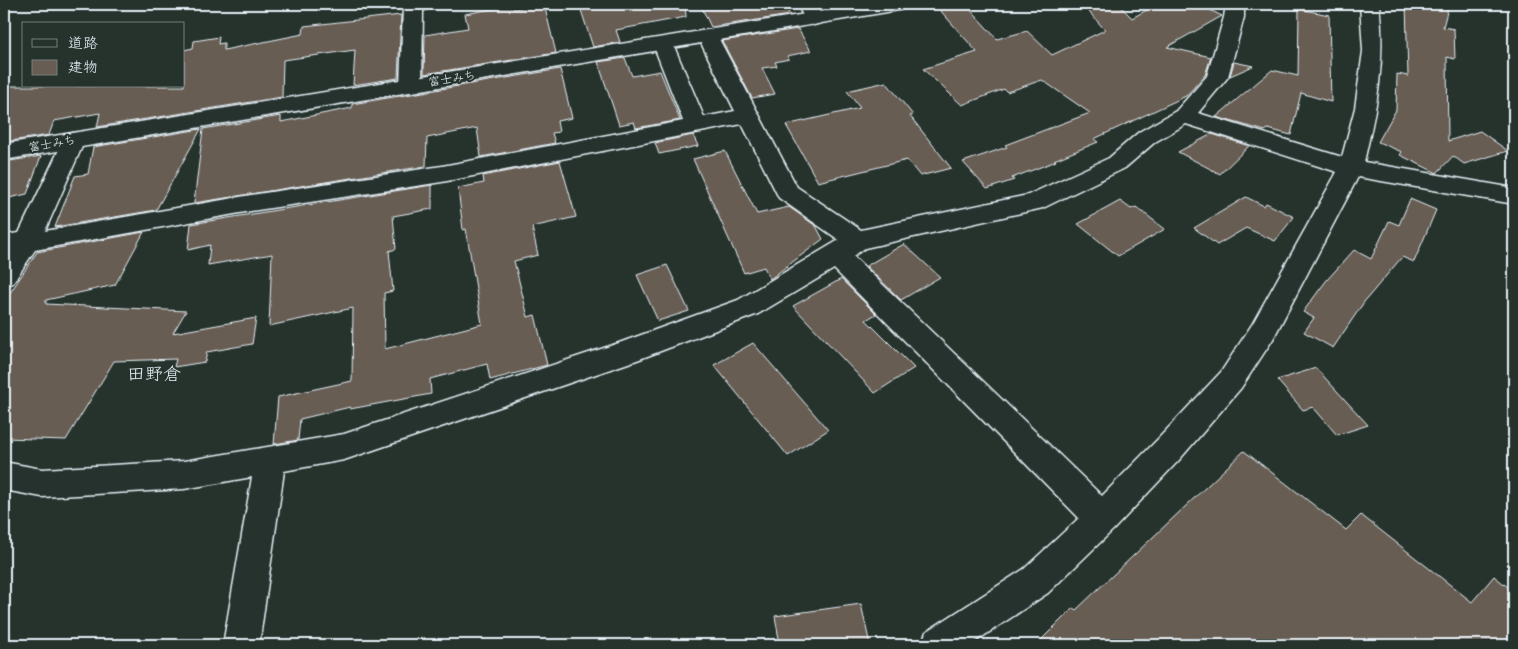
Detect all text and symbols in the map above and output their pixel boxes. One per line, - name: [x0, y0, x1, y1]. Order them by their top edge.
- legend: [22, 22, 185, 88]
- text: 道路: [68, 34, 98, 53]
- text: 建物: [68, 58, 98, 77]
- street label: 富士みち: [427, 68, 477, 90]
- street label: 富士みち: [27, 132, 77, 156]
- district label: 田野倉: [127, 364, 181, 385]

